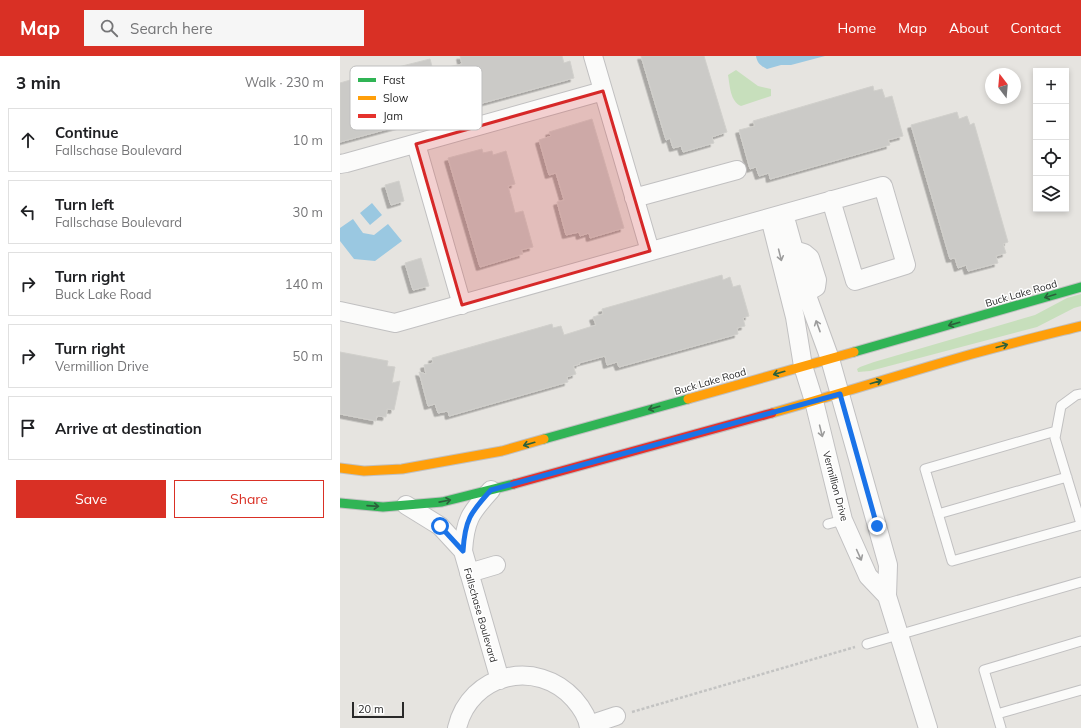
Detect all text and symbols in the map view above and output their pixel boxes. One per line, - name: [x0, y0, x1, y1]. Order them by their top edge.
- search box: [84, 10, 364, 46]
- text: Map: [20, 16, 60, 40]
- icon: search: [98, 17, 120, 39]
- text: Search here: [130, 19, 213, 38]
- text: Home: [837, 19, 876, 37]
- text: Map: [898, 19, 927, 37]
- text: About: [949, 19, 989, 37]
- text: Contact: [1011, 19, 1061, 37]
- legend: [350, 66, 482, 130]
- north arrow: [985, 68, 1021, 104]
- map controls: [1033, 68, 1069, 212]
- button: +: [1033, 68, 1069, 104]
- text: 3 min: [16, 72, 61, 93]
- text: Fast: [383, 73, 405, 87]
- text: Walk · 230 m: [245, 74, 324, 90]
- text: Slow: [383, 91, 409, 105]
- button: −: [1033, 104, 1069, 140]
- text: Jam: [383, 109, 403, 123]
- text: Continue: [55, 123, 118, 142]
- icon: ahead: [17, 129, 39, 151]
- text: 10 m: [293, 132, 323, 148]
- button: locate: [1033, 140, 1069, 176]
- text: Fallschase Boulevard: [55, 142, 182, 158]
- button: layers: [1033, 176, 1069, 212]
- text: Turn left: [55, 195, 114, 214]
- icon: left: [17, 201, 39, 223]
- text: 30 m: [293, 204, 323, 220]
- text: Fallschase Boulevard: [55, 214, 182, 230]
- one-way arrow: [776, 249, 784, 262]
- text: Turn right: [55, 267, 125, 286]
- icon: right: [17, 273, 39, 295]
- text: 140 m: [285, 276, 323, 292]
- street label: Buck Lake Road: [984, 277, 1059, 310]
- text: Buck Lake Road: [55, 286, 152, 302]
- one-way arrow: [1043, 293, 1056, 300]
- one-way arrow: [813, 320, 821, 332]
- one-way arrow: [948, 321, 961, 328]
- text: Turn right: [55, 339, 125, 358]
- one-way arrow: [995, 342, 1008, 349]
- icon: right: [17, 345, 39, 367]
- text: 50 m: [293, 348, 323, 364]
- text: Vermillion Drive: [55, 358, 149, 374]
- street label: Buck Lake Road: [673, 365, 748, 398]
- one-way arrow: [773, 370, 786, 377]
- one-way arrow: [870, 378, 883, 385]
- one-way arrow: [648, 405, 661, 412]
- icon: arrive: [17, 417, 39, 439]
- text: Arrive at destination: [55, 419, 202, 438]
- one-way arrow: [818, 424, 826, 437]
- one-way arrow: [523, 441, 536, 448]
- street label: Vermillion Drive: [820, 450, 851, 523]
- button: Save: [16, 480, 166, 518]
- button: Share: [174, 480, 324, 518]
- one-way arrow: [438, 496, 451, 504]
- one-way arrow: [366, 502, 379, 510]
- route start: [431, 517, 449, 535]
- route end: [868, 517, 886, 535]
- one-way arrow: [856, 549, 863, 561]
- street label: Fallschase Boulevard: [461, 566, 500, 664]
- scale bar: [352, 700, 404, 719]
- text: 20 m: [358, 702, 384, 716]

